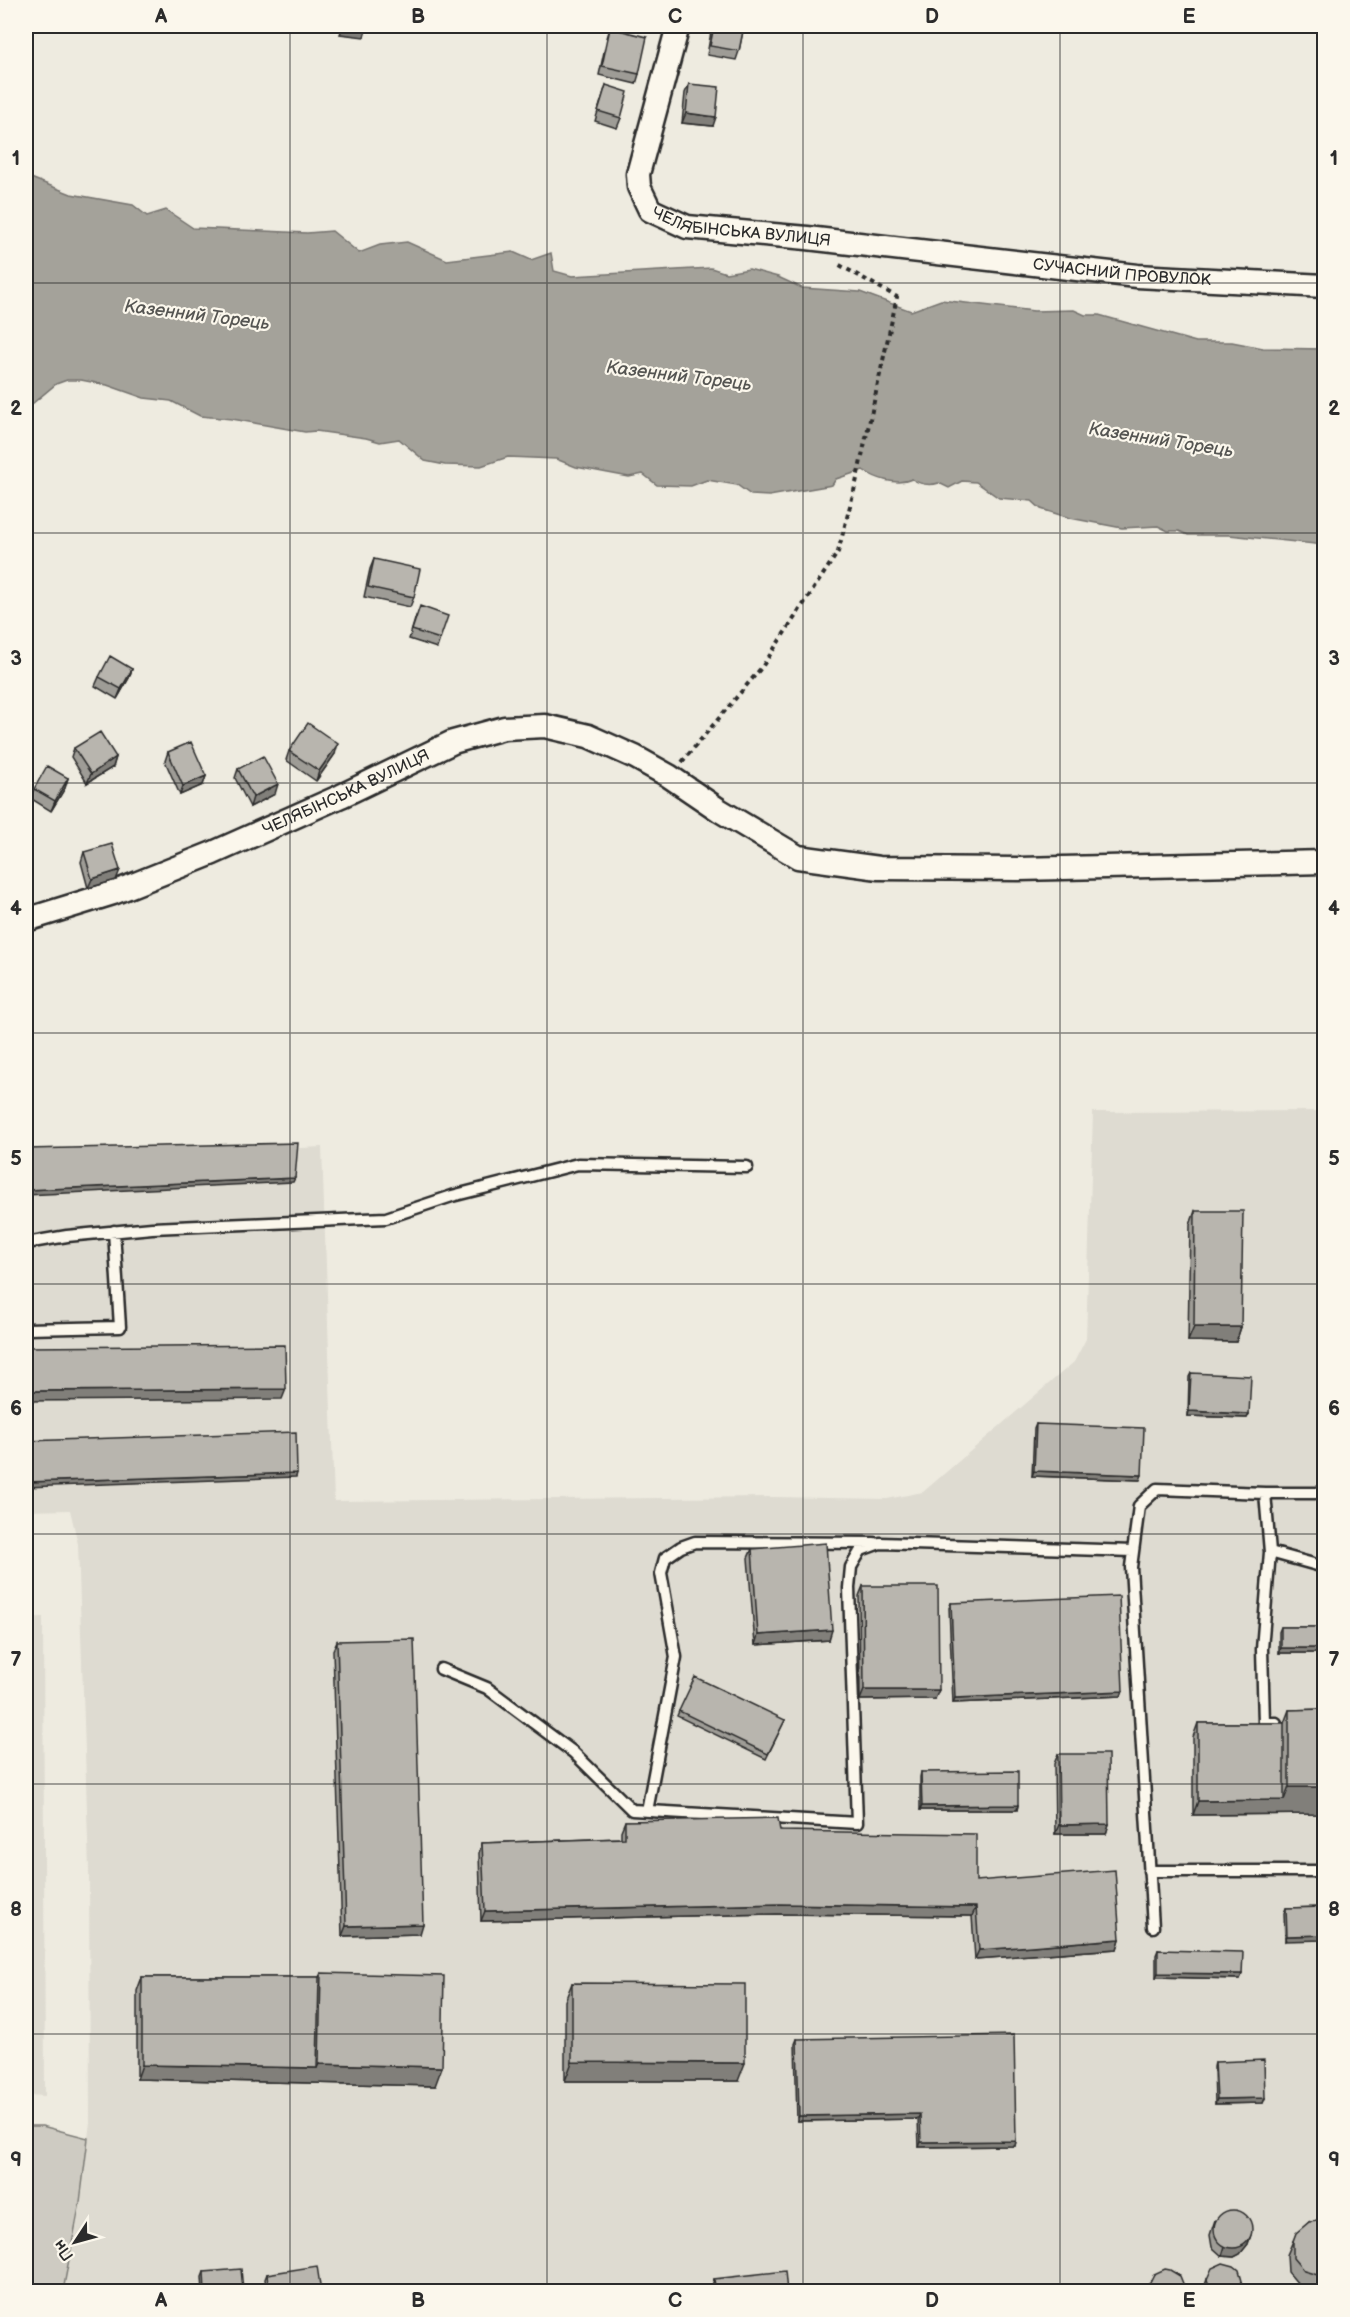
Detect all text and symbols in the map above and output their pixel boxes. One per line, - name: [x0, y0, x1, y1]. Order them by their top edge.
- text: A: [154, 5, 168, 29]
- text: B: [411, 5, 425, 29]
- text: C: [668, 5, 682, 29]
- text: D: [925, 5, 939, 29]
- text: E: [1183, 5, 1196, 29]
- text: 1: [12, 147, 20, 171]
- text: 1: [1330, 147, 1338, 171]
- street label: ЧЕЛЯБІНСЬКА ВУЛИЦЯ: [649, 203, 832, 250]
- street label: СУЧАСНИЙ ПРОВУЛОК: [1032, 255, 1212, 289]
- water label: Казенний Торець: [123, 296, 271, 334]
- water label: Казенний Торець: [605, 357, 753, 395]
- text: 2: [10, 397, 22, 421]
- text: 2: [1328, 397, 1340, 421]
- water label: Казенний Торець: [1087, 418, 1235, 462]
- text: 3: [10, 647, 22, 671]
- text: 3: [1328, 647, 1340, 671]
- street label: ЧЕЛЯБІНСЬКА ВУЛИЦЯ: [260, 745, 433, 839]
- text: 4: [10, 897, 22, 921]
- text: 4: [1328, 897, 1340, 921]
- text: 5: [10, 1147, 22, 1171]
- text: 5: [1328, 1147, 1340, 1171]
- text: 6: [10, 1397, 22, 1421]
- text: 6: [1328, 1397, 1340, 1421]
- text: 7: [10, 1648, 22, 1672]
- text: 7: [1328, 1648, 1340, 1672]
- text: 8: [10, 1898, 22, 1922]
- text: 8: [1328, 1898, 1340, 1922]
- text: 9: [10, 2148, 22, 2172]
- text: 9: [1328, 2148, 1340, 2172]
- north arrow: [45, 2212, 105, 2272]
- text: Пн: [50, 2236, 78, 2264]
- text: A: [154, 2289, 168, 2313]
- text: B: [411, 2289, 425, 2313]
- text: C: [668, 2289, 682, 2313]
- text: D: [925, 2289, 939, 2313]
- text: E: [1183, 2289, 1196, 2313]

